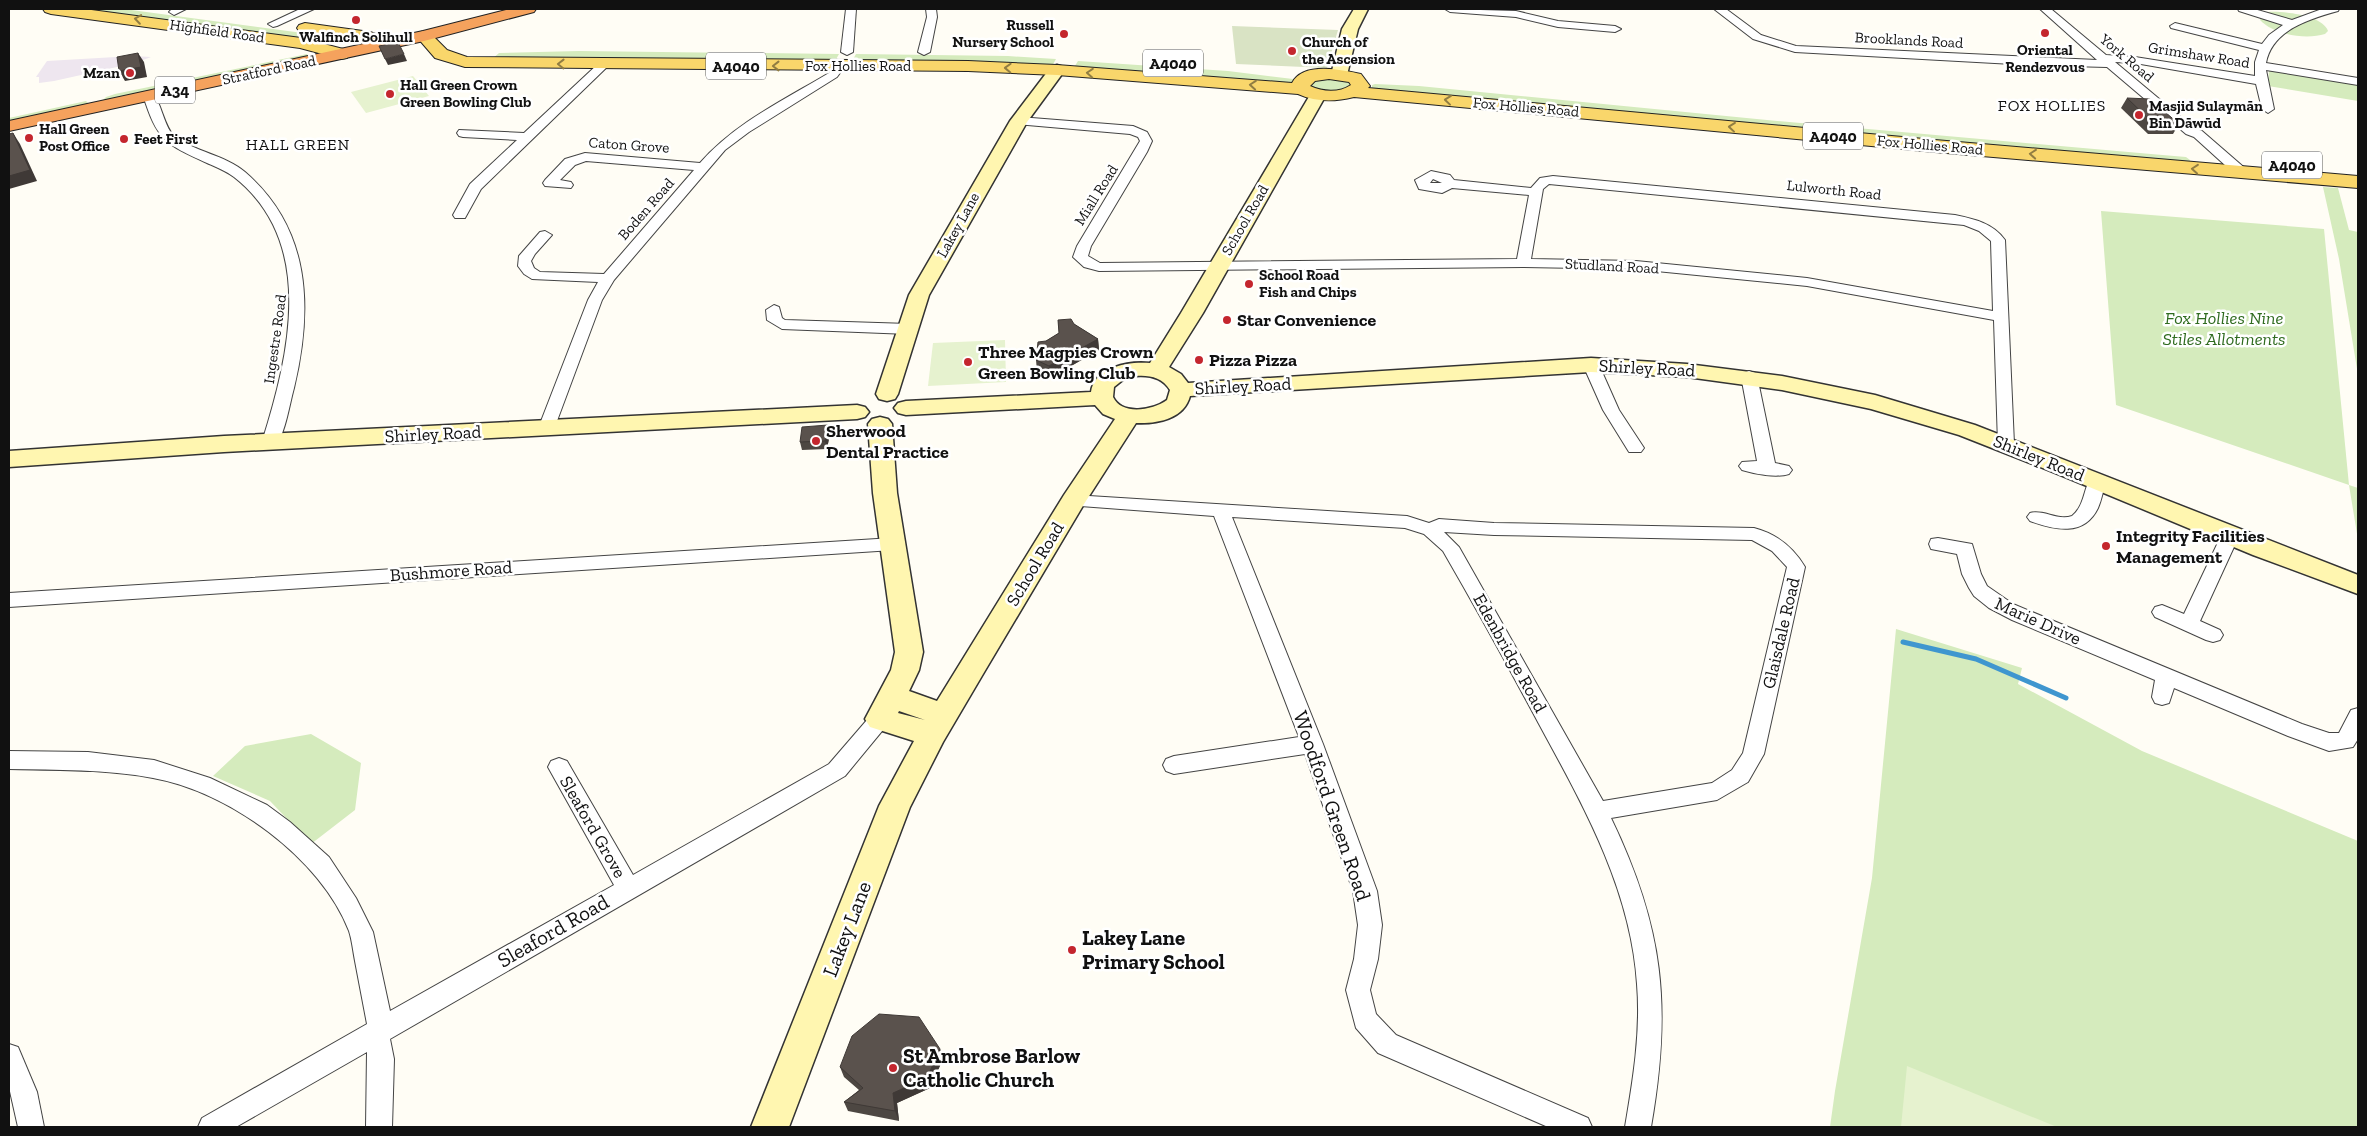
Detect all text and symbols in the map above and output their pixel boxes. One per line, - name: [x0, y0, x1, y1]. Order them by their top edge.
- one-way arrow: [133, 14, 141, 25]
- marker: Walfinch Solihull: [350, 14, 362, 26]
- street label: Highfield Road: [168, 15, 266, 47]
- place label: Russell Nursery School: [952, 16, 1054, 51]
- marker: Oriental Rendezvous: [2039, 27, 2051, 39]
- place label: Walfinch Solihull: [299, 28, 413, 46]
- marker: Russell Nursery School: [1058, 28, 1070, 40]
- street label: Brooklands Road: [1854, 28, 1965, 52]
- street label: York Road: [2095, 29, 2158, 86]
- place label: Church of the Ascension: [1302, 33, 1395, 68]
- street label: Grimshaw Road: [2147, 38, 2252, 72]
- place label: Oriental Rendezvous: [2005, 41, 2085, 76]
- marker: Church of the Ascension: [1286, 45, 1298, 57]
- road number: A4040: [1143, 49, 1203, 76]
- street label: Stratford Road: [221, 51, 318, 89]
- road number: A4040: [706, 52, 766, 80]
- street label: Fox Hollies Road: [805, 57, 912, 75]
- one-way arrow: [556, 59, 564, 69]
- one-way arrow: [771, 61, 779, 71]
- one-way arrow: [1004, 63, 1012, 74]
- place label: Mzan: [83, 64, 120, 82]
- marker: Mzan: [124, 67, 136, 79]
- one-way arrow: [1086, 67, 1094, 78]
- road number: A34: [155, 76, 195, 104]
- place label: Hall Green Crown Green Bowling Club: [400, 76, 531, 111]
- one-way arrow: [1248, 79, 1256, 90]
- marker: Hall Green Crown Green Bowling Club: [384, 88, 396, 100]
- street label: Fox Hollies Road: [1472, 93, 1581, 121]
- one-way arrow: [1444, 95, 1452, 106]
- district label: FOX HOLLIES: [1998, 96, 2106, 115]
- place label: Masjid Sulaymān Bin Dāwūd: [2149, 97, 2263, 132]
- marker: Masjid Sulaymān Bin Dāwūd: [2133, 109, 2145, 121]
- place label: Hall Green Post Office: [39, 120, 110, 155]
- one-way arrow: [1728, 122, 1736, 133]
- road number: A4040: [1803, 122, 1863, 150]
- place label: Feet First: [134, 130, 199, 148]
- street label: Fox Hollies Road: [1876, 131, 1985, 159]
- marker: Hall Green Post Office: [23, 132, 35, 144]
- marker: Feet First: [118, 133, 130, 145]
- street label: Caton Grove: [588, 133, 670, 157]
- district label: HALL GREEN: [246, 135, 350, 154]
- one-way arrow: [2029, 149, 2037, 160]
- road number: A4040: [2262, 152, 2322, 178]
- street label: Miall Road: [1070, 161, 1122, 229]
- one-way arrow: [2191, 163, 2199, 174]
- street label: Boden Road: [614, 174, 678, 244]
- street label: Lulworth Road: [1786, 176, 1883, 204]
- street label: School Road: [1218, 181, 1273, 258]
- street label: Lakey Lane: [933, 189, 983, 261]
- street label: Studland Road: [1565, 255, 1660, 277]
- place label: School Road Fish and Chips: [1259, 266, 1357, 301]
- marker: School Road Fish and Chips: [1243, 278, 1255, 290]
- street label: Ingestre Road: [260, 293, 290, 385]
- park label: Fox Hollies Nine Stiles Allotments: [2162, 307, 2286, 350]
- place label: Star Convenience: [1237, 309, 1376, 331]
- marker: Star Convenience: [1221, 314, 1233, 326]
- place label: Three Magpies Crown Green Bowling Club: [978, 341, 1154, 384]
- place label: Pizza Pizza: [1209, 349, 1297, 371]
- marker: Pizza Pizza: [1193, 354, 1205, 366]
- street label: Shirley Road: [1598, 354, 1696, 382]
- marker: Three Magpies Crown Green Bowling Club: [962, 356, 974, 368]
- street label: Shirley Road: [1194, 372, 1292, 400]
- street label: Shirley Road: [384, 420, 482, 448]
- place label: Sherwood Dental Practice: [826, 420, 949, 463]
- street label: Shirley Road: [1990, 430, 2088, 486]
- marker: Sherwood Dental Practice: [810, 435, 822, 447]
- street label: School Road: [1001, 518, 1069, 610]
- place label: Integrity Facilities Management: [2116, 525, 2265, 568]
- marker: Integrity Facilities Management: [2100, 540, 2112, 552]
- street label: Bushmore Road: [389, 556, 513, 586]
- street label: Glaisdale Road: [1758, 575, 1805, 691]
- street label: Edenbridge Road: [1468, 590, 1552, 716]
- street label: Marie Drive: [1992, 592, 2084, 650]
- street label: Woodford Green Road: [1288, 708, 1377, 905]
- street label: Sleaford Grove: [555, 772, 631, 882]
- street label: Lakey Lane: [817, 877, 876, 980]
- street label: Sleaford Road: [493, 888, 613, 972]
- place label: Lakey Lane Primary School: [1082, 925, 1225, 974]
- marker: Lakey Lane Primary School: [1066, 944, 1078, 956]
- place label: St Ambrose Barlow Catholic Church: [903, 1043, 1080, 1092]
- marker: St Ambrose Barlow Catholic Church: [887, 1062, 899, 1074]

